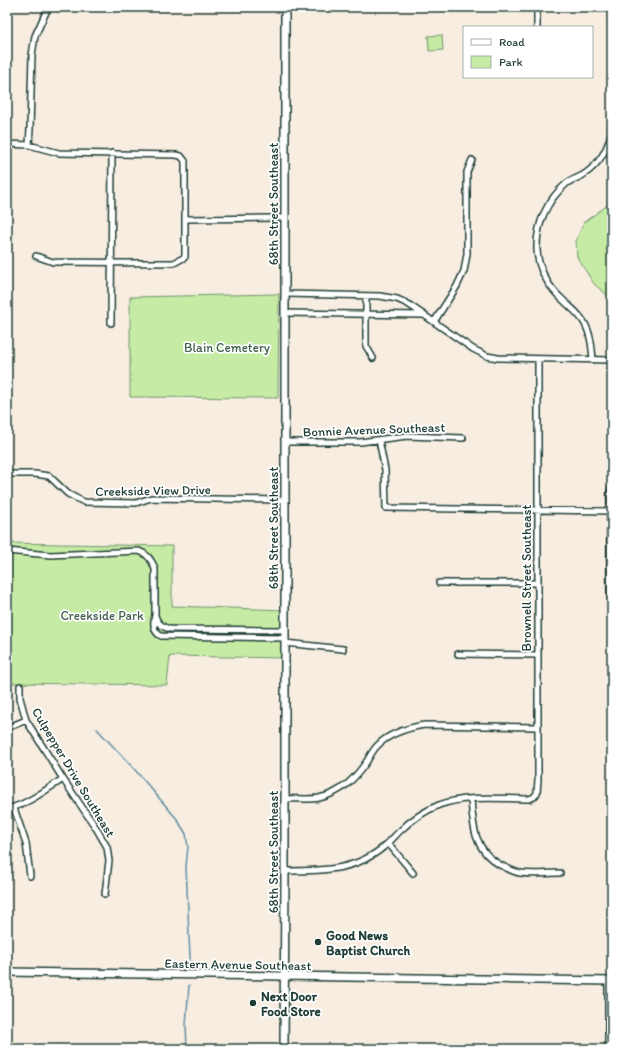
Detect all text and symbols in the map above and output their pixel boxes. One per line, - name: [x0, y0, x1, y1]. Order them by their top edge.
- legend: [463, 26, 593, 78]
- text: Road: [499, 35, 525, 49]
- text: Park: [499, 55, 523, 69]
- street label: 68th Street Southeast: [266, 143, 281, 265]
- park label: Blain Cemetery: [184, 340, 270, 355]
- street label: Bonnie Avenue Southeast: [303, 420, 446, 439]
- street label: 68th Street Southeast: [266, 467, 281, 589]
- street label: Creekside View Drive: [95, 482, 211, 499]
- street label: Brownell Street Southeast: [519, 504, 534, 652]
- park label: Creekside Park: [60, 608, 144, 623]
- street label: Culpepper Drive Southeast: [29, 705, 118, 840]
- street label: 68th Street Southeast: [266, 791, 281, 913]
- place label: Good News Baptist Church: [326, 928, 410, 959]
- marker: Good News Baptist Church: [313, 937, 323, 947]
- street label: Eastern Avenue Southeast: [164, 956, 312, 973]
- place label: Next Door Food Store: [261, 989, 321, 1019]
- marker: Next Door Food Store: [248, 998, 258, 1008]

